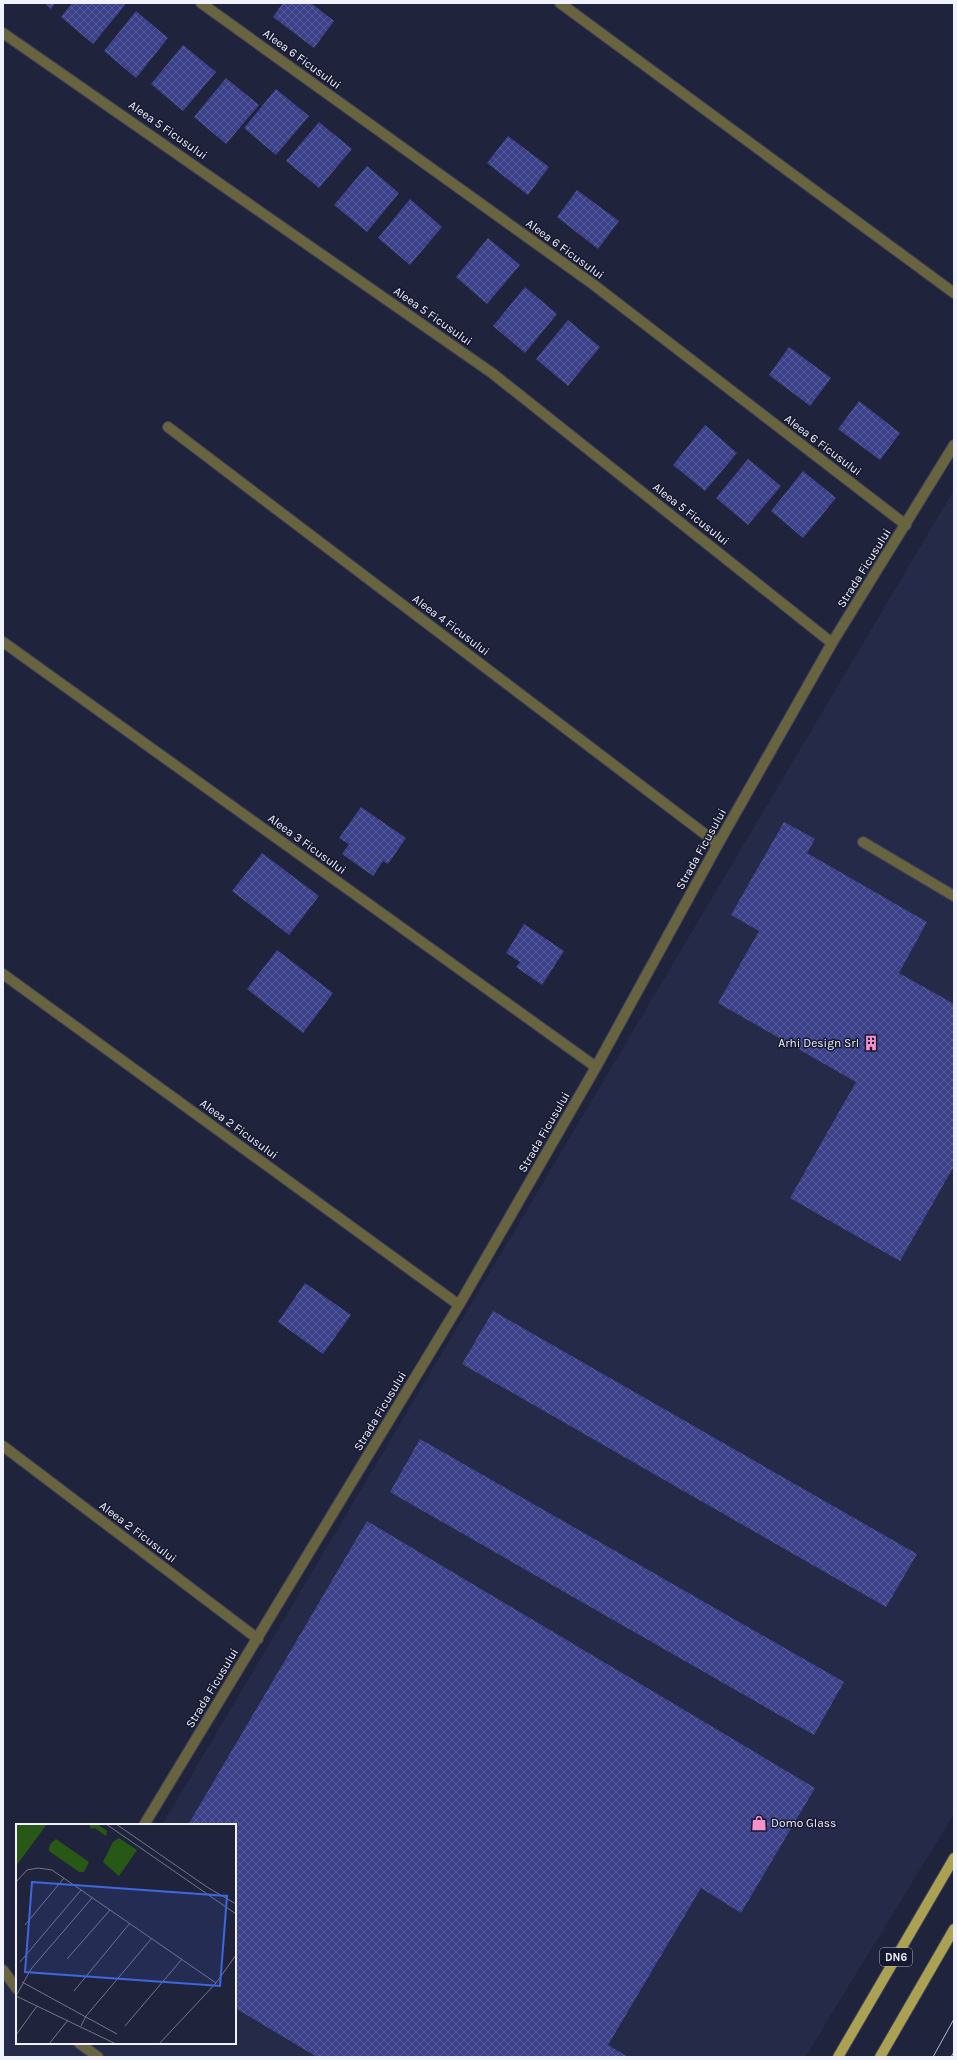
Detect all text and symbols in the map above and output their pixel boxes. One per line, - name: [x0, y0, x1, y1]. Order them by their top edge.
- street label: Aleea 6 Ficusului: [260, 26, 344, 92]
- street label: Aleea 5 Ficusului: [126, 98, 210, 162]
- street label: Aleea 6 Ficusului: [523, 216, 607, 282]
- street label: Aleea 5 Ficusului: [391, 284, 475, 348]
- street label: Aleea 6 Ficusului: [782, 411, 864, 479]
- street label: Aleea 5 Ficusului: [650, 480, 732, 548]
- street label: Strada Ficusului: [834, 526, 894, 610]
- street label: Aleea 4 Ficusului: [410, 592, 492, 658]
- street label: Strada Ficusului: [673, 806, 729, 892]
- street label: Aleea 3 Ficusului: [265, 811, 349, 877]
- building icon: Arhi Design Srl: [862, 1034, 880, 1052]
- place label: Arhi Design Srl: [778, 1036, 859, 1050]
- street label: Strada Ficusului: [515, 1089, 573, 1175]
- street label: Aleea 2 Ficusului: [197, 1096, 281, 1162]
- street label: Strada Ficusului: [351, 1369, 409, 1453]
- street label: Aleea 2 Ficusului: [97, 1498, 179, 1566]
- street label: Strada Ficusului: [183, 1646, 241, 1730]
- shop icon: Domo Glass: [750, 1814, 768, 1832]
- place label: Domo Glass: [771, 1816, 836, 1830]
- inset map: [16, 1824, 236, 2044]
- road number: DN6: [880, 1948, 912, 1966]

